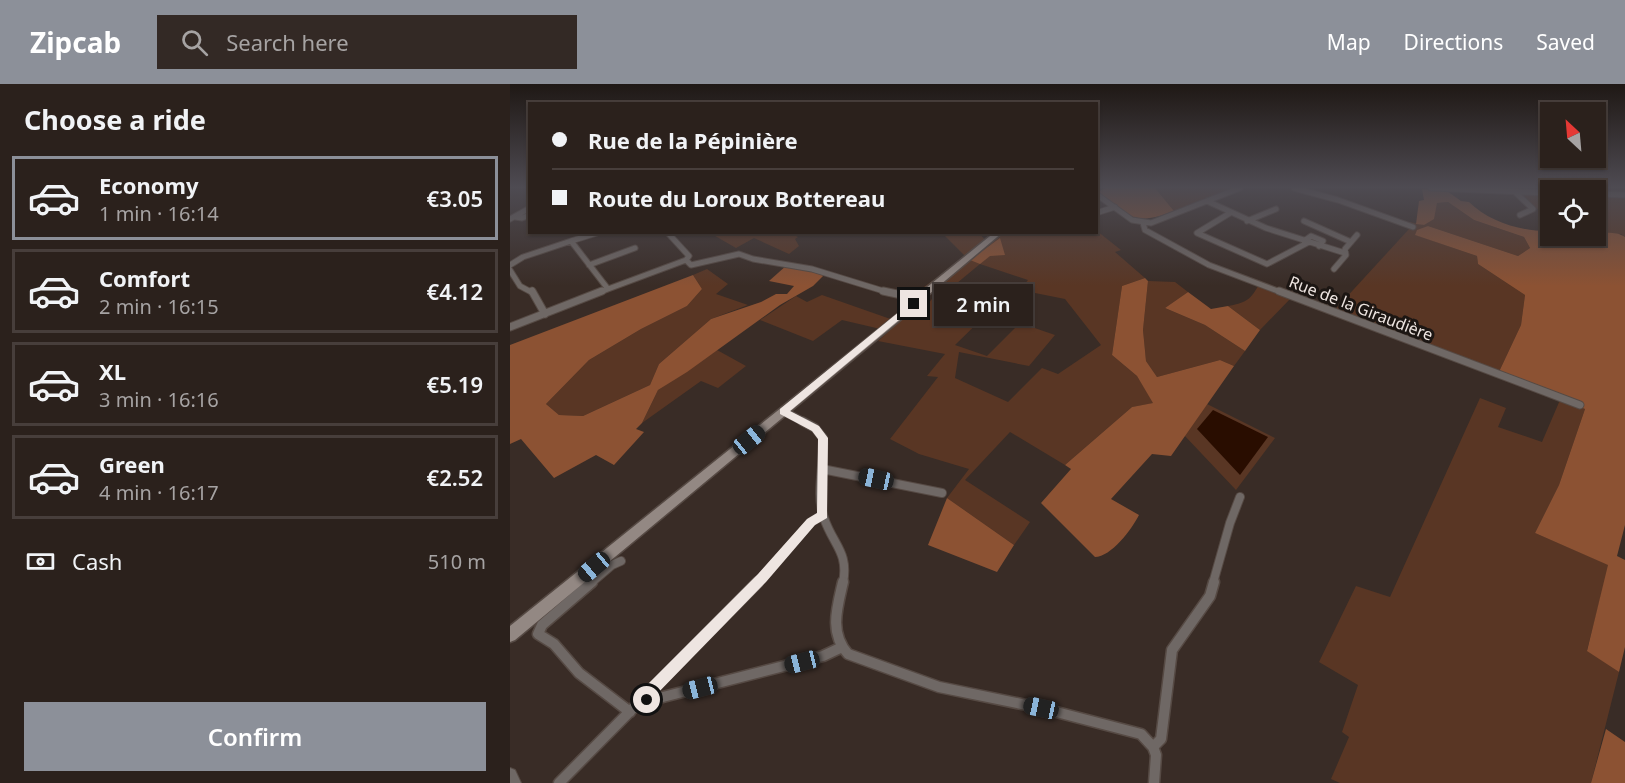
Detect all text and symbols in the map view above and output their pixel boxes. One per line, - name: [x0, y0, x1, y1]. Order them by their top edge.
- search box: [157, 15, 577, 69]
- text: Zipcab: [30, 23, 121, 61]
- icon: search: [178, 26, 211, 59]
- text: Search here: [226, 27, 349, 57]
- text: Map: [1327, 28, 1371, 56]
- text: Directions: [1404, 28, 1503, 56]
- text: Saved: [1536, 28, 1595, 56]
- text: Choose a ride: [24, 101, 206, 138]
- north arrow: [1540, 102, 1606, 168]
- map controls: [1540, 102, 1606, 246]
- text: Rue de la Pépinière: [588, 125, 798, 155]
- text: Economy: [99, 170, 198, 200]
- icon: car: [27, 171, 81, 225]
- button: locate: [1540, 180, 1606, 246]
- text: €3.05: [427, 183, 483, 213]
- text: Route du Loroux Bottereau: [588, 183, 885, 213]
- text: 1 min · 16:14: [99, 200, 219, 227]
- text: Comfort: [99, 263, 190, 293]
- icon: car: [27, 264, 81, 318]
- street label: Rue de la Giraudière: [1286, 270, 1436, 346]
- text: €4.12: [427, 276, 483, 306]
- callout: 2 min: [935, 283, 1034, 325]
- route end: [900, 290, 927, 317]
- text: 2 min: [956, 291, 1011, 318]
- text: 2 min · 16:15: [99, 293, 219, 320]
- text: XL: [99, 356, 126, 386]
- icon: car: [27, 357, 81, 411]
- text: €5.19: [427, 369, 483, 399]
- text: 3 min · 16:16: [99, 386, 219, 413]
- car: [729, 422, 769, 458]
- text: Green: [99, 449, 165, 479]
- icon: car: [27, 450, 81, 504]
- text: €2.52: [427, 462, 483, 492]
- car: [857, 466, 895, 492]
- text: 4 min · 16:17: [99, 479, 219, 506]
- icon: cash: [24, 545, 57, 578]
- text: Cash: [72, 546, 122, 576]
- text: 510 m: [428, 548, 486, 575]
- car: [574, 549, 614, 585]
- car: [782, 649, 822, 675]
- car: [680, 675, 720, 701]
- route start: [633, 686, 660, 713]
- car: [1022, 695, 1060, 721]
- button: Confirm: [24, 702, 486, 771]

